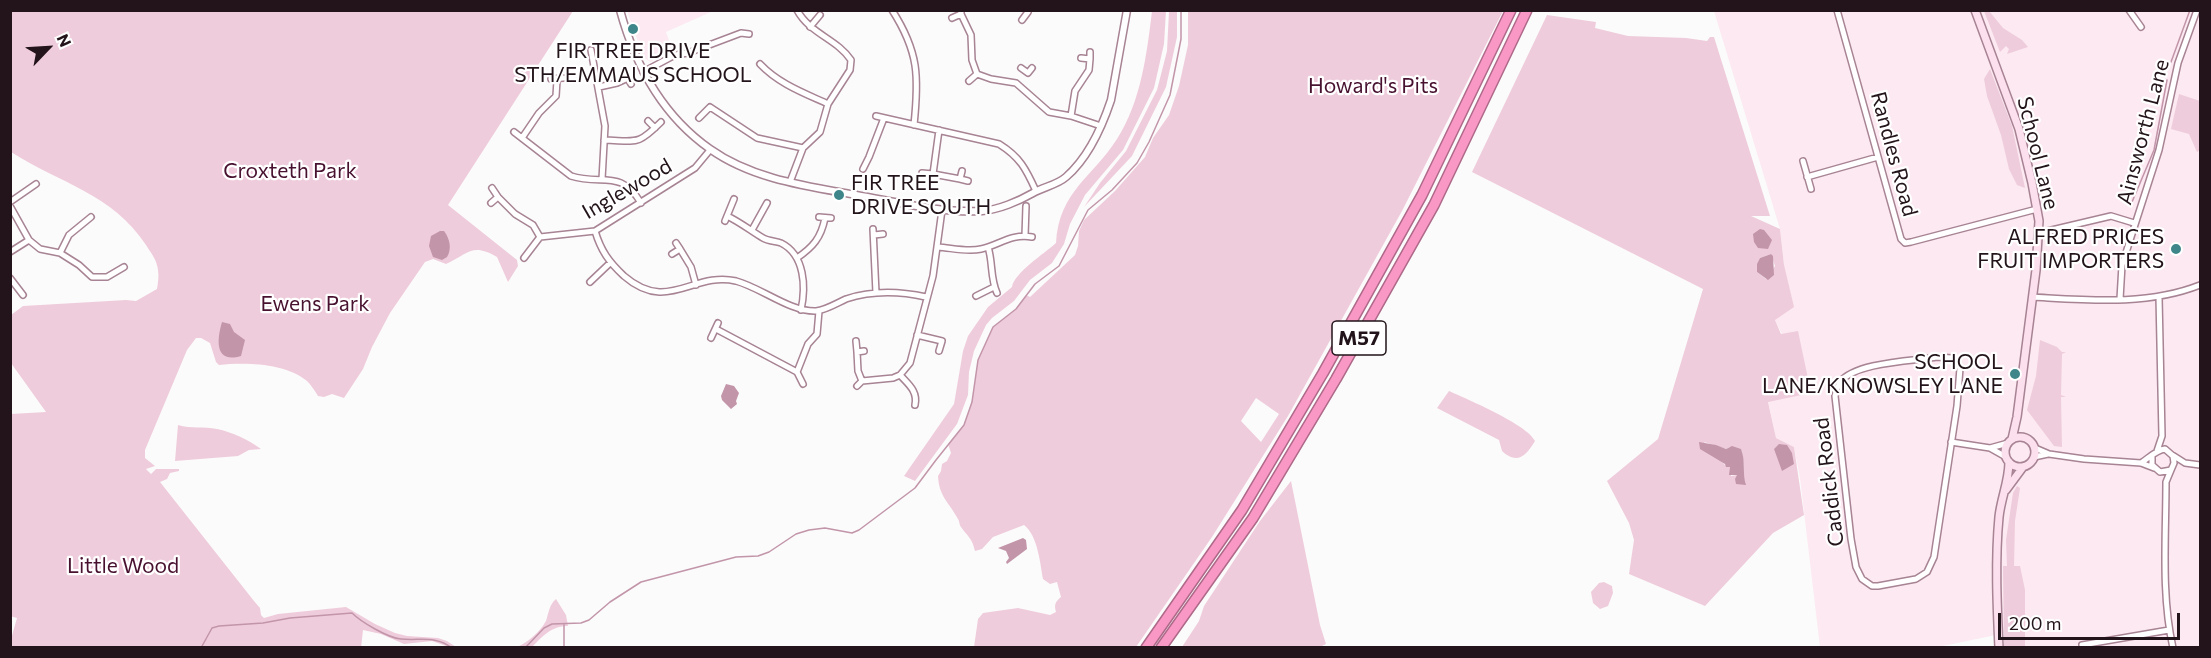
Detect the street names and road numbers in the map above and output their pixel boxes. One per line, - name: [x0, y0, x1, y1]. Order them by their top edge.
- street label: Ainsworth Lane: [2111, 57, 2175, 207]
- street label: Randles Road: [1865, 89, 1923, 219]
- street label: School Lane: [2012, 94, 2064, 212]
- street label: Inglewood: [578, 153, 676, 225]
- road number: M57: [1332, 321, 1386, 355]
- street label: Caddick Road: [1809, 416, 1849, 548]

